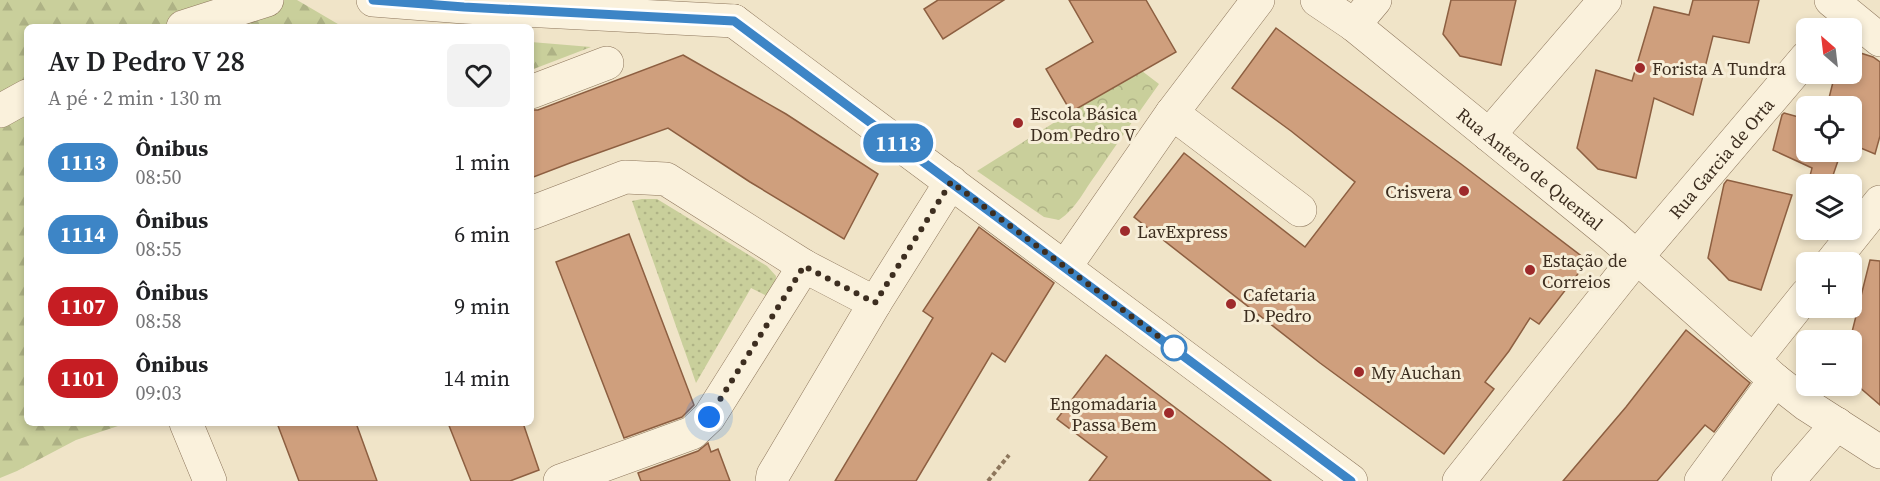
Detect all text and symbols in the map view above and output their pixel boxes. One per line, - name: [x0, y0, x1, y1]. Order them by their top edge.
- north arrow: [1796, 18, 1862, 84]
- map controls: [1796, 18, 1862, 396]
- text: Av D Pedro V 28: [48, 42, 245, 80]
- button: heart: [447, 44, 510, 107]
- place label: Forista A Tundra: [1652, 56, 1787, 81]
- marker: Forista A Tundra: [1633, 61, 1647, 75]
- text: A pé · 2 min · 130 m: [48, 84, 222, 112]
- street label: Rua Garcia de Orta: [1663, 92, 1780, 224]
- button: locate: [1796, 96, 1862, 162]
- place label: Escola Básica Dom Pedro V: [1030, 101, 1138, 147]
- street label: Rua Antero de Quental: [1452, 101, 1609, 236]
- marker: Escola Básica Dom Pedro V: [1011, 116, 1025, 130]
- line badge: 1113: [856, 124, 940, 162]
- text: 1113: [875, 129, 921, 158]
- text: Ônibus: [136, 133, 208, 163]
- text: 1 min: [454, 147, 510, 177]
- text: 1113: [60, 148, 106, 177]
- text: 08:50: [136, 163, 182, 191]
- button: layers: [1796, 174, 1862, 240]
- place label: Crisvera: [1385, 179, 1453, 204]
- marker: Crisvera: [1457, 184, 1471, 198]
- text: Ônibus: [136, 205, 208, 235]
- text: 6 min: [454, 219, 510, 249]
- place label: LavExpress: [1137, 219, 1228, 244]
- text: 1114: [60, 220, 106, 249]
- marker: LavExpress: [1118, 224, 1132, 238]
- text: 08:55: [136, 235, 182, 263]
- place label: Estação de Correios: [1542, 248, 1627, 294]
- button: +: [1796, 252, 1862, 318]
- marker: Estação de Correios: [1523, 263, 1537, 277]
- text: Ônibus: [136, 277, 208, 307]
- place label: Cafetaria D. Pedro: [1243, 282, 1317, 328]
- text: 9 min: [454, 291, 510, 321]
- text: 1107: [60, 292, 106, 321]
- marker: Cafetaria D. Pedro: [1224, 297, 1238, 311]
- text: 08:58: [136, 307, 182, 335]
- button: −: [1796, 330, 1862, 396]
- unlabelled marker: [1161, 335, 1187, 361]
- text: Ônibus: [136, 349, 208, 379]
- place label: My Auchan: [1371, 360, 1461, 385]
- text: 14 min: [443, 363, 510, 393]
- text: 1101: [60, 364, 106, 393]
- marker: My Auchan: [1352, 365, 1366, 379]
- text: 09:03: [136, 379, 182, 407]
- place label: Engomadaria Passa Bem: [1050, 391, 1158, 437]
- your location: [694, 402, 724, 432]
- marker: Engomadaria Passa Bem: [1162, 406, 1176, 420]

